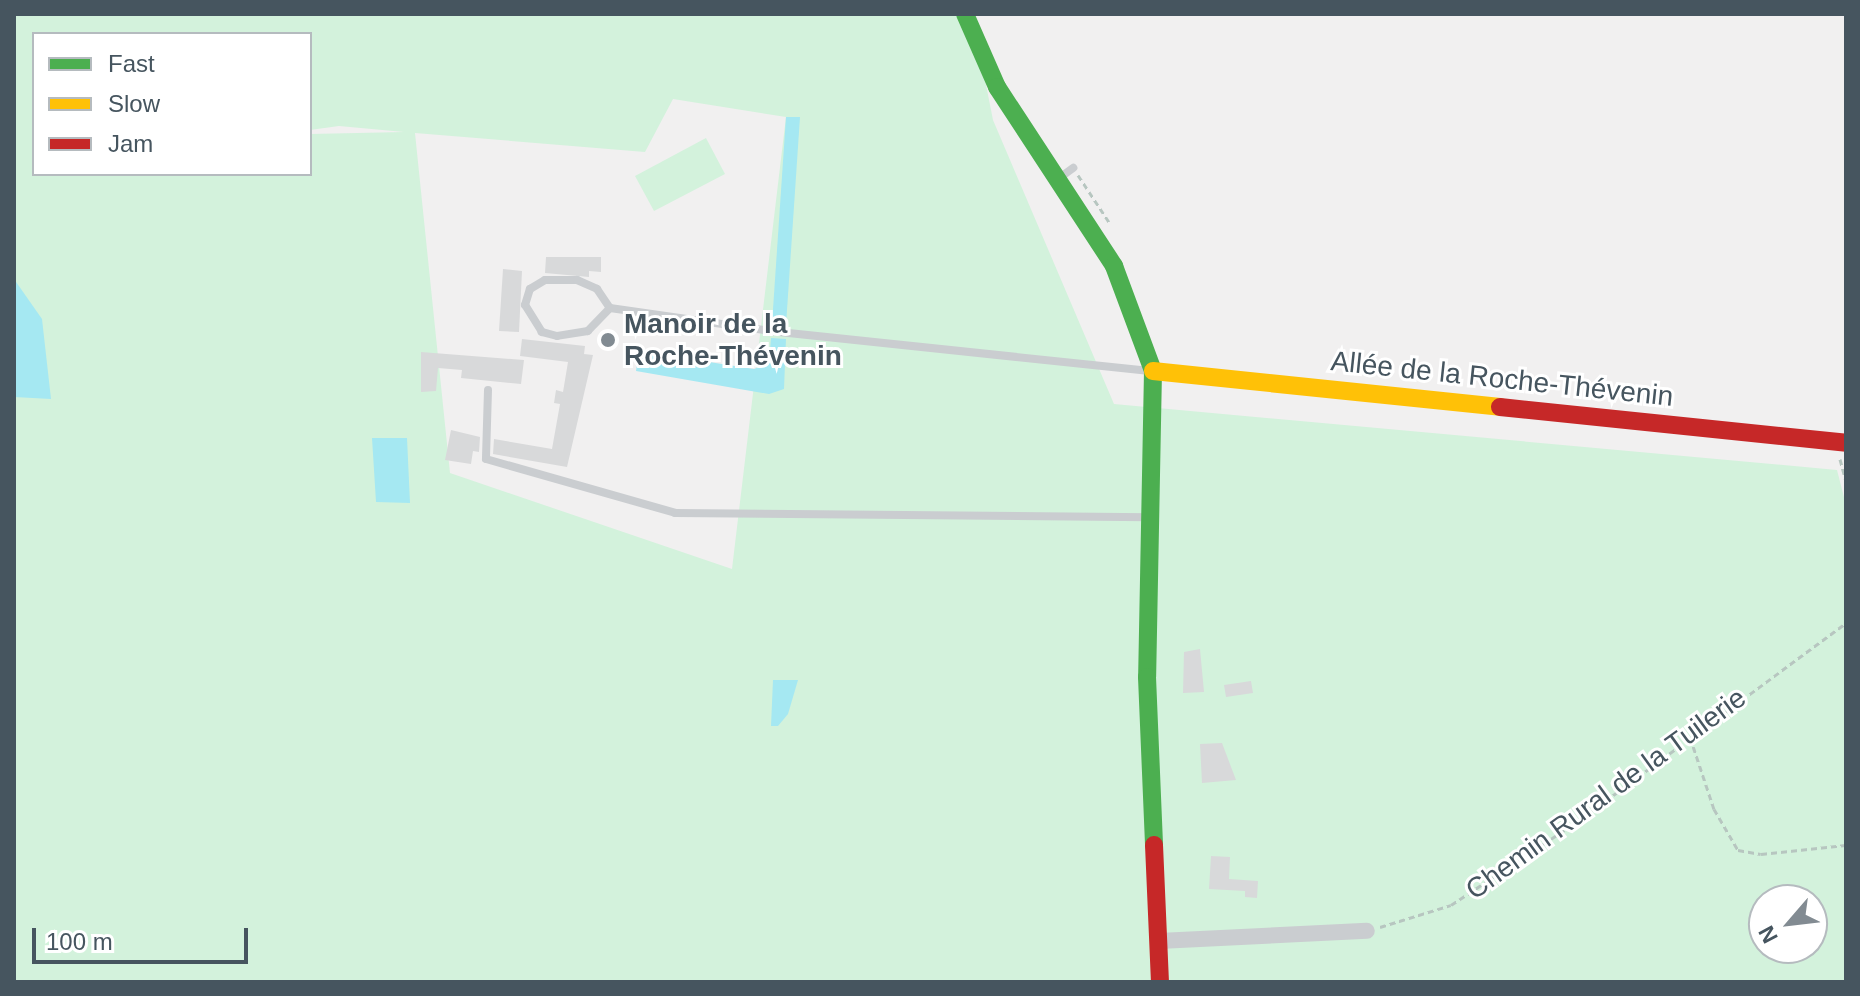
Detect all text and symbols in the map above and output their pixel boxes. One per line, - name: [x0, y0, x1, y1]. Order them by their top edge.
- legend: [32, 32, 312, 176]
- text: Fast: [108, 50, 155, 77]
- text: Slow: [108, 90, 160, 117]
- text: Jam: [108, 130, 153, 157]
- place label: Manoir de la Roche-Thévenin: [624, 307, 842, 373]
- marker: Manoir de la Roche-Thévenin: [599, 331, 617, 349]
- street label: Allée de la Roche-Thévenin: [1329, 344, 1675, 414]
- street label: Chemin Rural de la Tuilerie: [1459, 681, 1753, 907]
- north arrow: [1748, 884, 1828, 964]
- scale bar: [36, 912, 252, 962]
- text: N: [1753, 922, 1783, 947]
- text: 100 m: [46, 928, 113, 955]

